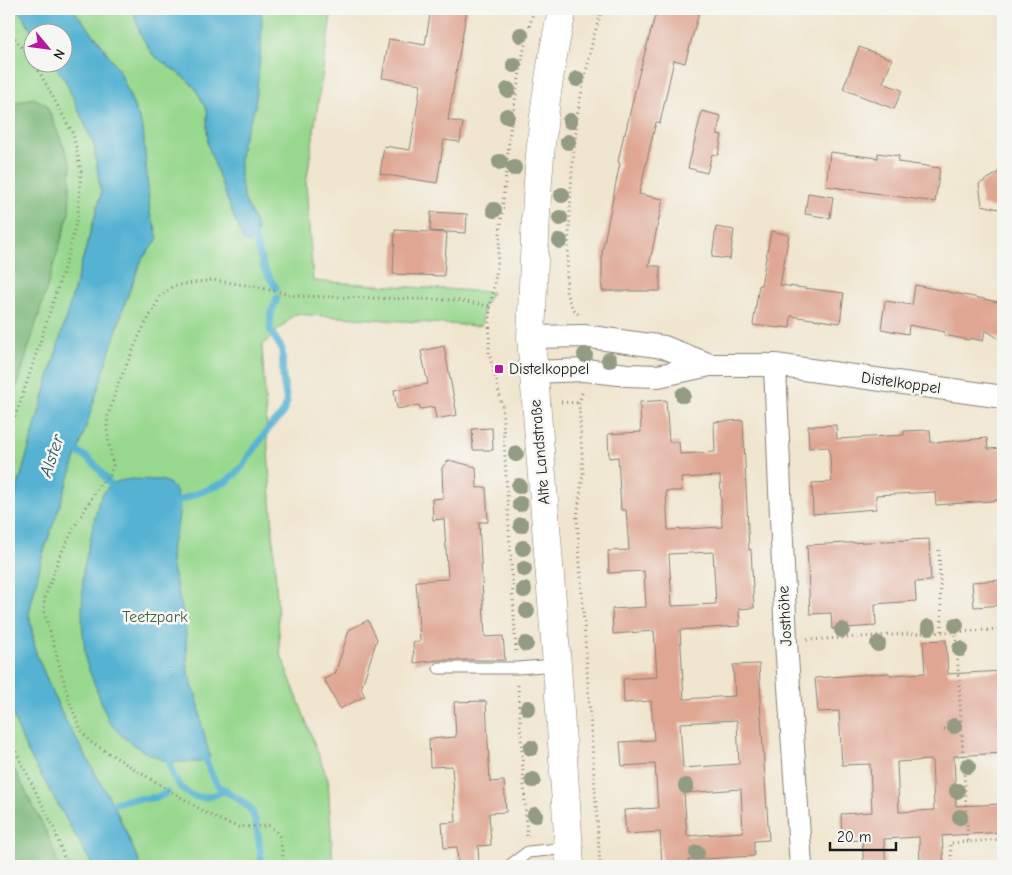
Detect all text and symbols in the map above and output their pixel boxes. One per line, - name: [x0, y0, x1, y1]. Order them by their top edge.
- north arrow: [22, 22, 72, 72]
- text: N: [49, 46, 69, 62]
- place label: Distelkoppel: [509, 360, 589, 378]
- marker: Distelkoppel: [493, 363, 505, 375]
- street label: Distelkoppel: [860, 368, 942, 398]
- street label: Alte Landstraße: [526, 399, 554, 505]
- water label: Alster: [35, 431, 69, 481]
- street label: Josthöhe: [774, 585, 796, 647]
- park label: Teetzpark: [122, 608, 188, 626]
- scale bar: [830, 820, 896, 852]
- text: 20 m: [837, 828, 871, 846]

